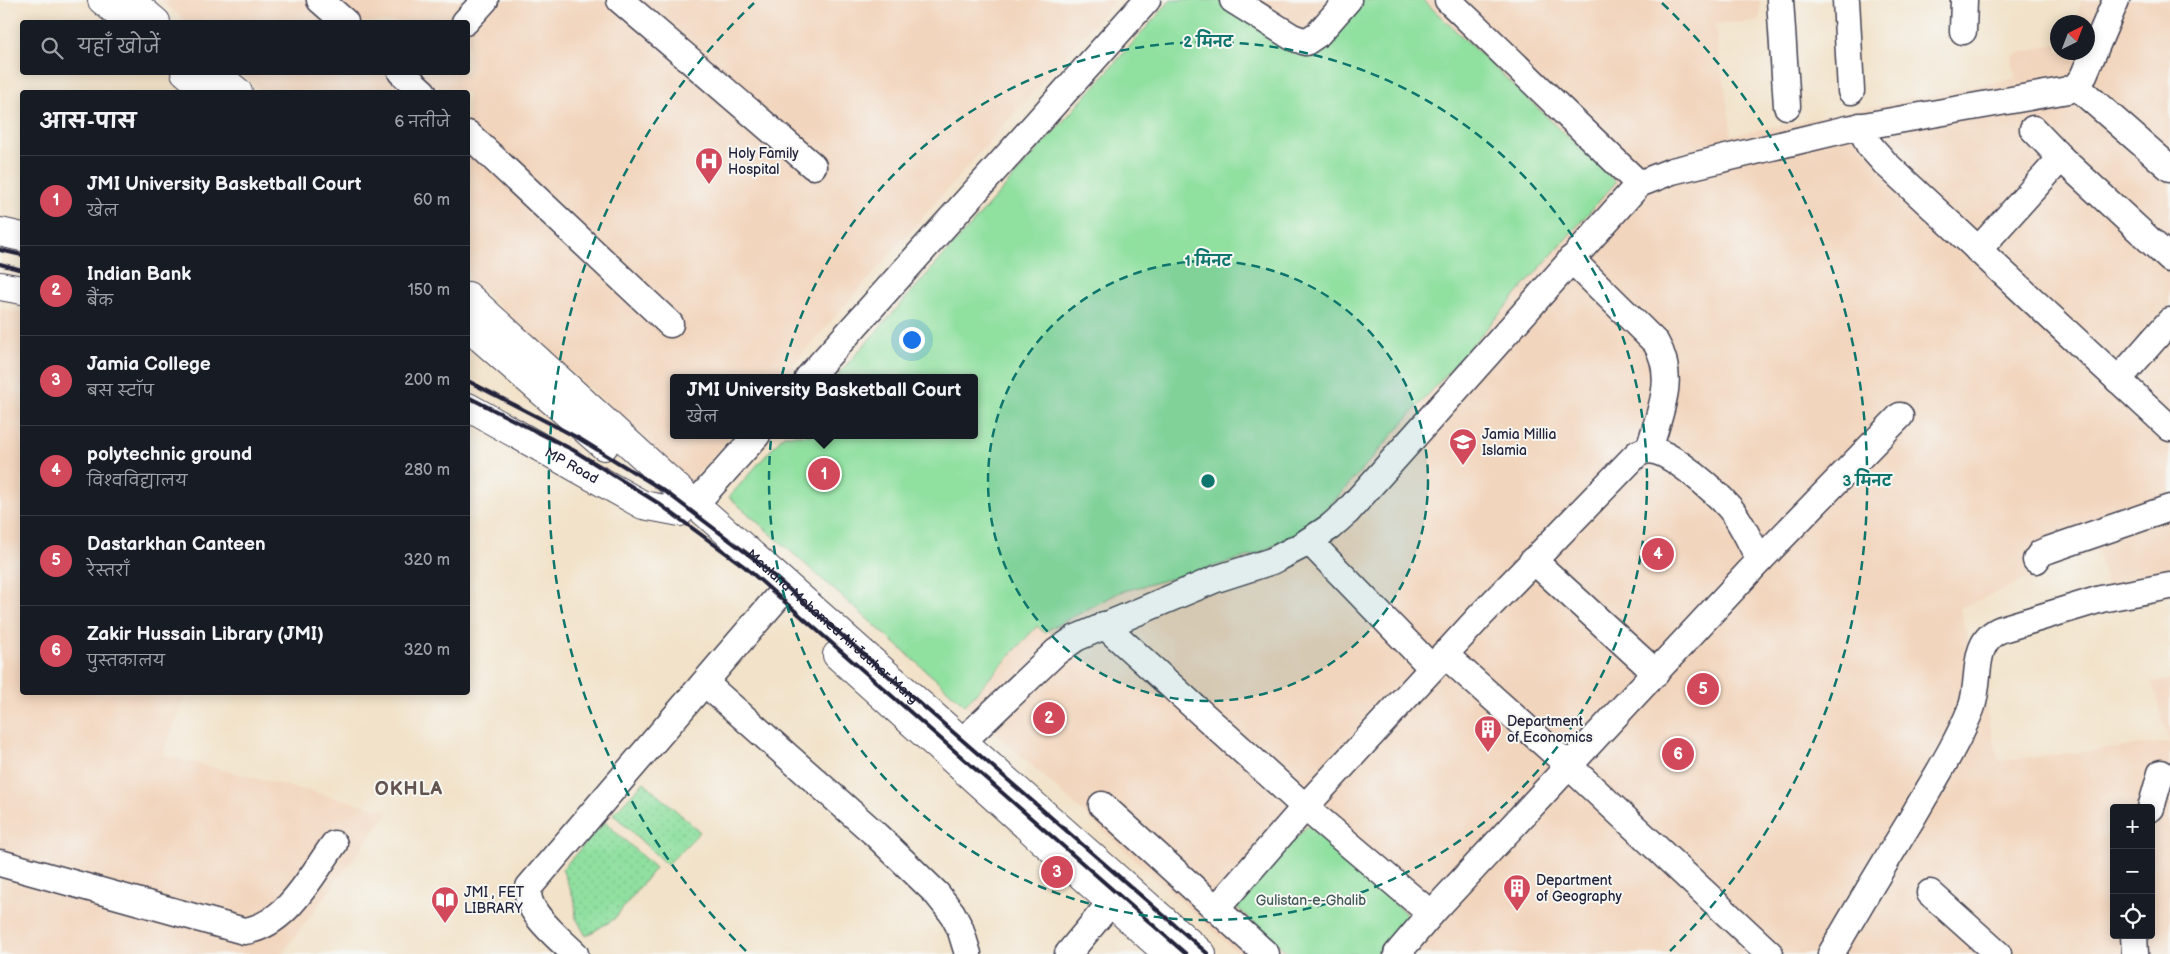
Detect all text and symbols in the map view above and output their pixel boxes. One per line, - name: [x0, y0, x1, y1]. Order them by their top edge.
- north arrow: [2050, 15, 2095, 60]
- search box: [20, 20, 470, 75]
- text: 2 मिनट: [1183, 29, 1234, 52]
- icon: search: [38, 34, 66, 62]
- text: यहाँ खोजें: [78, 36, 160, 59]
- text: आस-पास: [40, 109, 136, 134]
- text: 6 नतीजे: [394, 113, 450, 132]
- place label: Holy Family Hospital: [728, 145, 799, 178]
- hospital icon: Holy Family Hospital: [694, 146, 724, 185]
- text: JMI University Basketball Court: [87, 173, 361, 196]
- text: 1: [53, 191, 59, 210]
- text: 60 m: [413, 191, 450, 210]
- text: खेल: [87, 202, 118, 221]
- text: 1 मिनट: [1185, 248, 1233, 271]
- text: Indian Bank: [87, 263, 191, 286]
- text: 2: [51, 281, 61, 300]
- text: 150 m: [408, 281, 450, 300]
- text: बैंक: [87, 292, 113, 311]
- your location: [899, 327, 925, 353]
- text: Jamia College: [87, 353, 211, 376]
- text: 3: [51, 371, 61, 390]
- text: 200 m: [404, 371, 450, 390]
- popup: [670, 374, 978, 439]
- text: JMI University Basketball Court: [687, 379, 961, 402]
- text: बस स्टॉप: [87, 382, 154, 401]
- text: खेल: [687, 408, 718, 427]
- place label: Jamia Millia Islamia: [1482, 426, 1556, 459]
- school or university icon: Jamia Millia Islamia: [1448, 427, 1478, 466]
- text: polytechnic ground: [87, 443, 252, 466]
- street label: MP Road: [542, 443, 602, 487]
- pin: 1: [808, 455, 840, 493]
- text: 4: [51, 461, 61, 480]
- text: 280 m: [404, 461, 450, 480]
- text: 3 मिनट: [1842, 468, 1893, 491]
- text: विश्वविद्यालय: [87, 472, 187, 491]
- centre of rings: [1199, 472, 1217, 490]
- text: Dastarkhan Canteen: [87, 533, 266, 556]
- pin: 4: [1642, 535, 1674, 573]
- street label: Maulana Mohamed Ali Jauhar Marg: [743, 545, 922, 707]
- text: 5: [51, 551, 61, 570]
- text: 320 m: [404, 551, 450, 570]
- text: रेस्तराँ: [87, 562, 130, 581]
- text: Zakir Hussain Library (JMI): [87, 623, 324, 646]
- text: 6: [51, 641, 61, 660]
- text: 320 m: [404, 641, 450, 660]
- text: पुस्तकालय: [87, 652, 165, 671]
- pin: 5: [1687, 670, 1719, 708]
- pin: 2: [1033, 699, 1065, 737]
- place label: Department of Economics: [1507, 713, 1593, 746]
- building icon: Department of Economics: [1473, 714, 1503, 753]
- pin: 6: [1662, 735, 1694, 773]
- district label: OKHLA: [375, 778, 443, 801]
- map controls: [2110, 804, 2155, 939]
- button: +: [2110, 804, 2155, 849]
- button: −: [2110, 849, 2155, 894]
- pin: 3: [1041, 853, 1073, 891]
- place label: Department of Geography: [1536, 872, 1622, 905]
- building icon: Department of Geography: [1502, 873, 1532, 912]
- place label: JMI , FET LIBRARY: [464, 884, 525, 917]
- library icon: JMI , FET LIBRARY: [430, 885, 460, 924]
- park label: Gulistan-e-Ghalib: [1256, 892, 1366, 909]
- button: locate: [2110, 894, 2155, 939]

